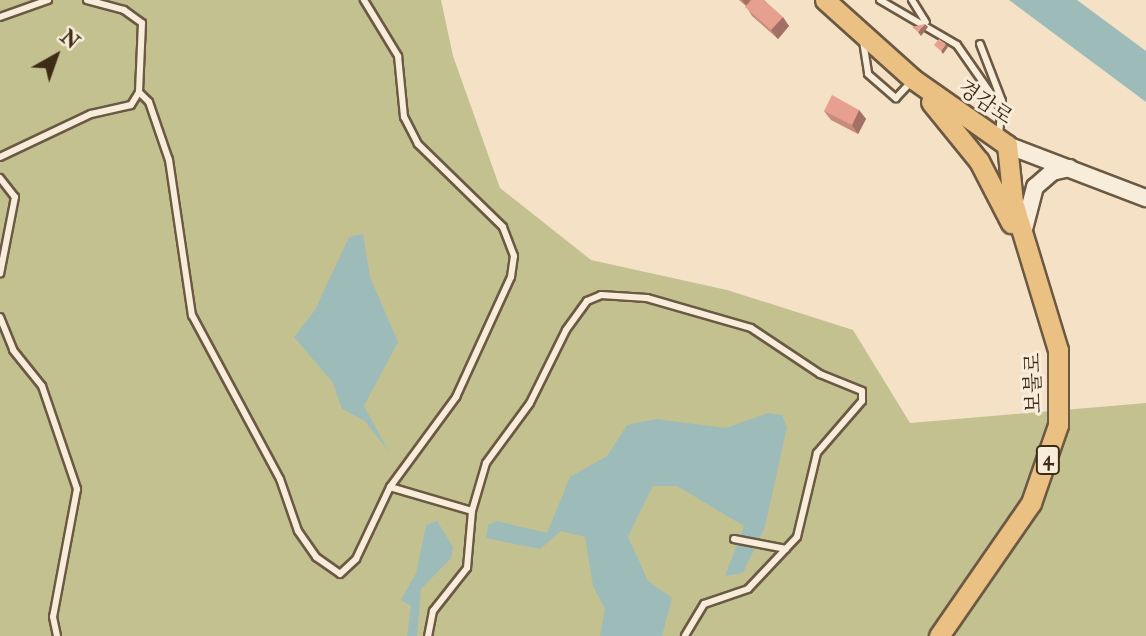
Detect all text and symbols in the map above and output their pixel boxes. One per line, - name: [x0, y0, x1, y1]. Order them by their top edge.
- north arrow: [21, 21, 91, 91]
- text: N: [55, 25, 84, 55]
- street label: 경감로: [953, 76, 1017, 130]
- street label: 보불로: [1021, 352, 1047, 414]
- road number: 4: [1036, 444, 1060, 475]

